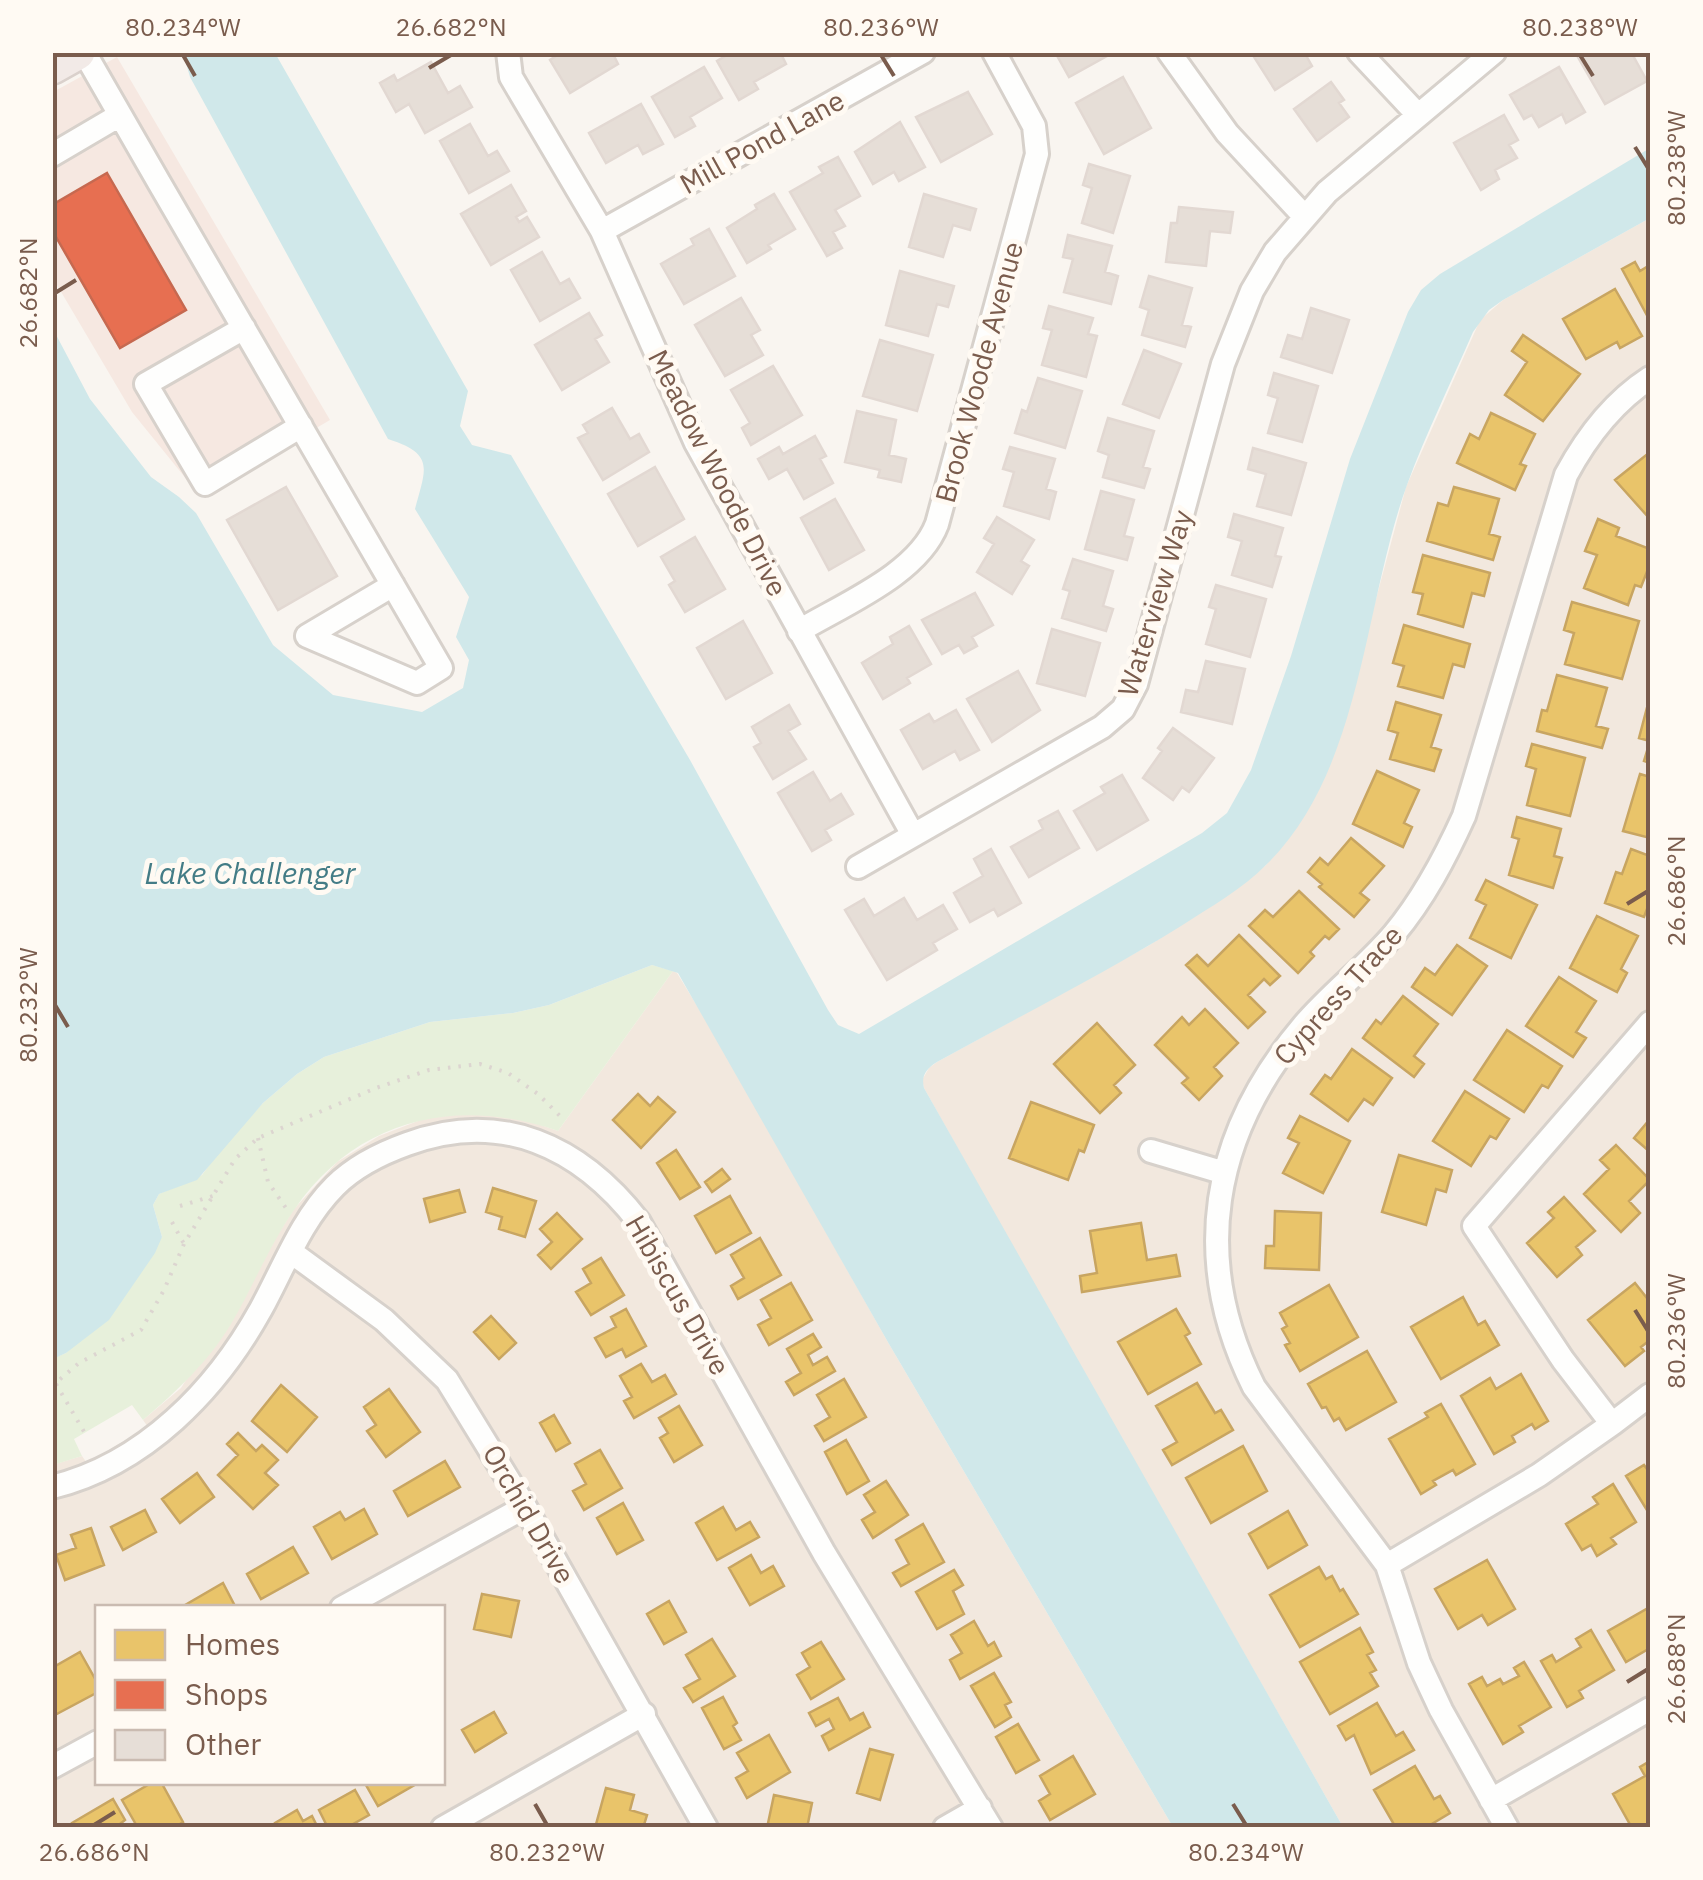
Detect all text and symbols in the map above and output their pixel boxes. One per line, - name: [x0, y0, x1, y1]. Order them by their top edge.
- text: 80.234°W: [125, 10, 241, 43]
- text: 26.682°N: [395, 10, 507, 43]
- text: 80.236°W: [823, 10, 939, 43]
- text: 80.238°W: [1522, 10, 1638, 43]
- street label: Mill Pond Lane: [673, 81, 851, 202]
- text: 80.238°W: [1659, 110, 1692, 226]
- text: 26.682°N: [11, 237, 44, 349]
- street label: Brook Woode Avenue: [926, 237, 1031, 506]
- street label: Meadow Woode Drive: [640, 343, 797, 602]
- street label: Waterview Way: [1109, 505, 1200, 700]
- text: 26.686°N: [1659, 835, 1692, 947]
- water label: Lake Challenger: [145, 853, 356, 892]
- street label: Cypress Trace: [1265, 917, 1410, 1072]
- text: 80.232°W: [11, 947, 44, 1063]
- street label: Hibiscus Drive: [618, 1208, 739, 1381]
- text: 80.236°W: [1659, 1273, 1692, 1389]
- street label: Orchid Drive: [475, 1437, 584, 1590]
- legend: [95, 1605, 445, 1785]
- text: 26.688°N: [1659, 1613, 1692, 1725]
- text: Homes: [185, 1624, 280, 1663]
- text: Shops: [185, 1674, 268, 1713]
- text: Other: [185, 1724, 261, 1763]
- text: 26.686°N: [38, 1835, 150, 1868]
- text: 80.232°W: [489, 1835, 605, 1868]
- text: 80.234°W: [1188, 1835, 1304, 1868]

